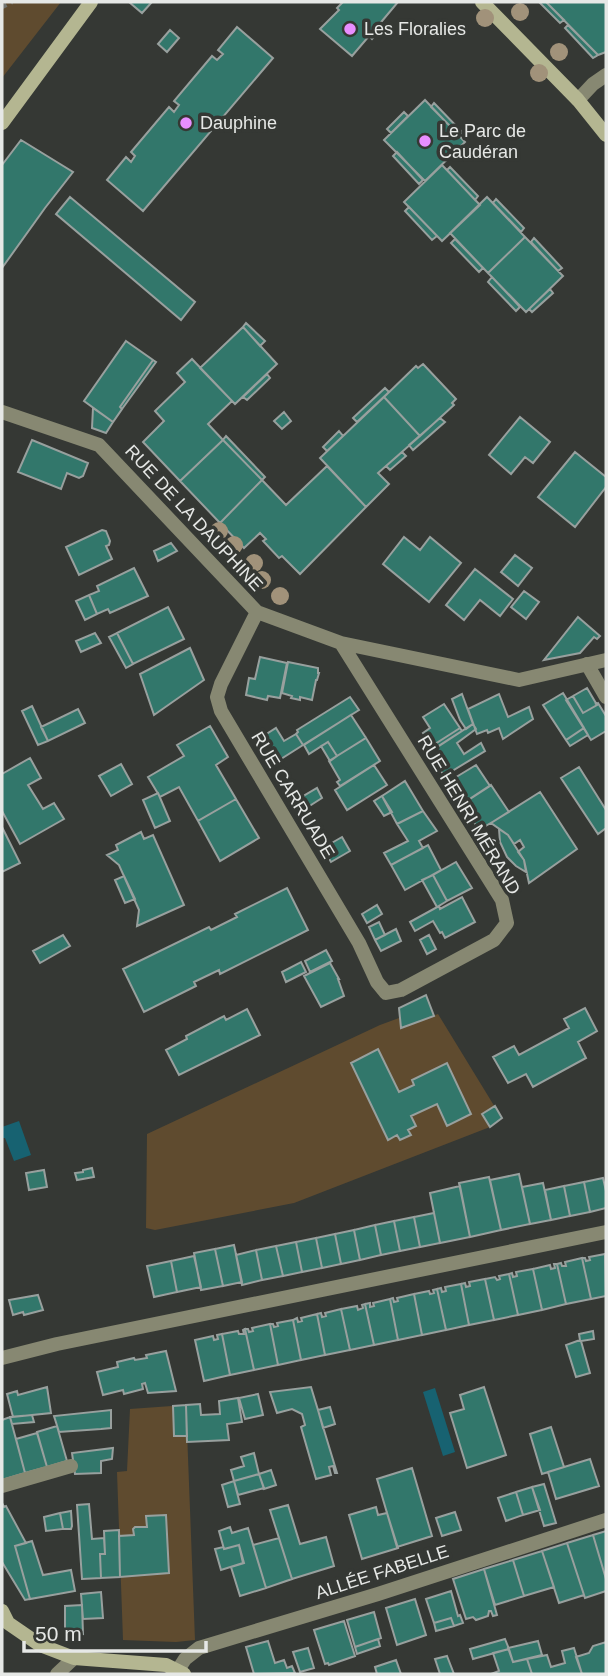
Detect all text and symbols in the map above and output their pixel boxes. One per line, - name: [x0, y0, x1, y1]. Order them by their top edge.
- place label: Les Floralies: [364, 19, 466, 39]
- marker: Les Floralies: [342, 21, 358, 37]
- place label: Dauphine: [200, 113, 277, 133]
- marker: Dauphine: [178, 115, 194, 131]
- place label: Le Parc de Caudéran: [439, 121, 526, 162]
- marker: Le Parc de Caudéran: [417, 133, 433, 149]
- street label: RUE DE LA DAUPHINE: [121, 441, 267, 595]
- street label: RUE CARRUADE: [247, 728, 339, 862]
- street label: RUE HENRI MÉRAND: [414, 732, 524, 898]
- street label: ALLÉE FABELLE: [313, 1541, 451, 1603]
- scale bar: [24, 1610, 206, 1654]
- text: 50 m: [35, 1622, 82, 1645]

